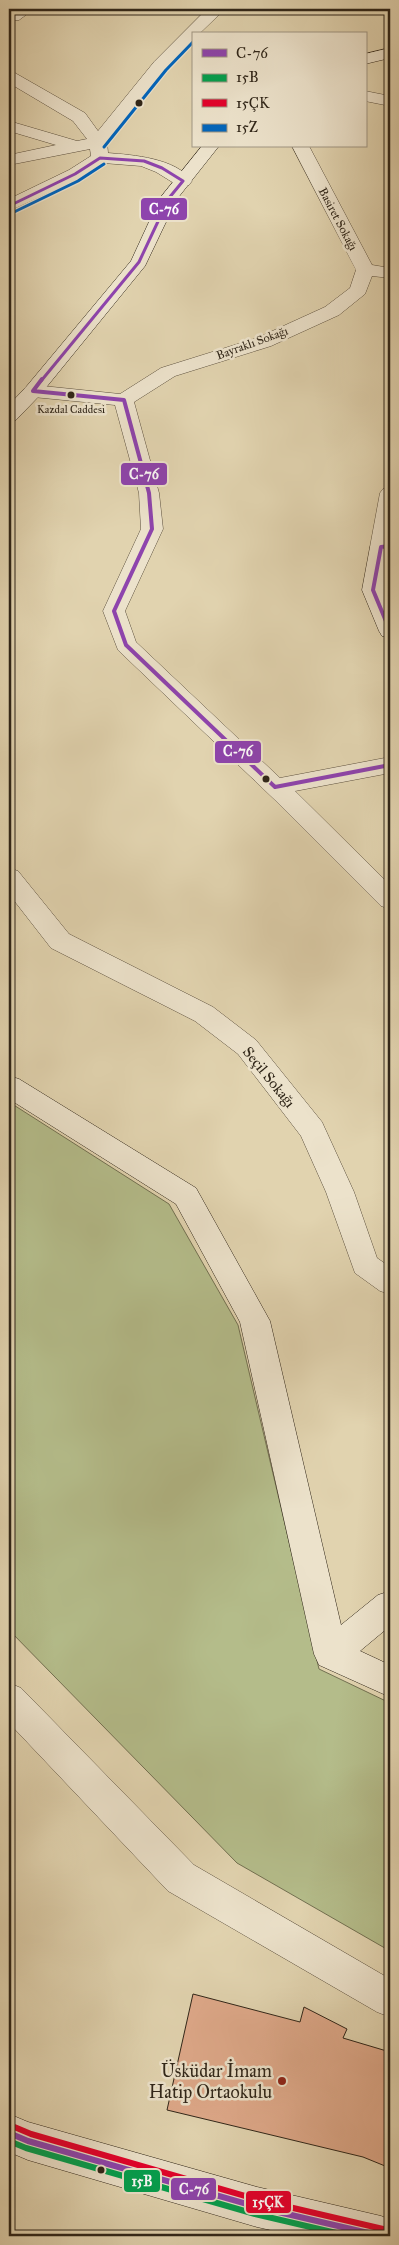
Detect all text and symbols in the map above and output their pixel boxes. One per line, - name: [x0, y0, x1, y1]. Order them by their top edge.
- legend: [192, 32, 366, 148]
- text: C-76: [236, 44, 269, 62]
- text: 15B: [236, 68, 259, 86]
- text: 15ÇK: [236, 94, 270, 112]
- unlabelled marker: [134, 98, 144, 108]
- text: 15Z: [236, 118, 258, 136]
- street label: Basiret Sokağı: [315, 185, 361, 254]
- line badge: C-76: [140, 197, 188, 221]
- text: C-76: [149, 201, 180, 218]
- street label: Bayraklı Sokağı: [214, 323, 291, 363]
- marker: Kazdal Caddesi: [66, 390, 76, 400]
- place label: Kazdal Caddesi: [37, 403, 105, 416]
- line badge: C-76: [120, 462, 168, 486]
- text: C-76: [129, 466, 160, 483]
- line badge: C-76: [214, 740, 262, 764]
- text: C-76: [223, 743, 254, 760]
- unlabelled marker: [261, 774, 271, 784]
- street label: Seçil Sokağı: [239, 1043, 299, 1111]
- place label: Üsküdar İmam Hatip Ortaokulu: [149, 2059, 272, 2103]
- marker: Üsküdar İmam Hatip Ortaokulu: [276, 2075, 288, 2087]
- unlabelled marker: [96, 2165, 106, 2175]
- line badge: 15B: [123, 2169, 161, 2193]
- text: 15B: [131, 2173, 153, 2190]
- line badge: C-76: [170, 2177, 217, 2201]
- text: C-76: [179, 2181, 210, 2198]
- line badge: 15ÇK: [245, 2190, 292, 2214]
- text: 15ÇK: [252, 2194, 285, 2212]

